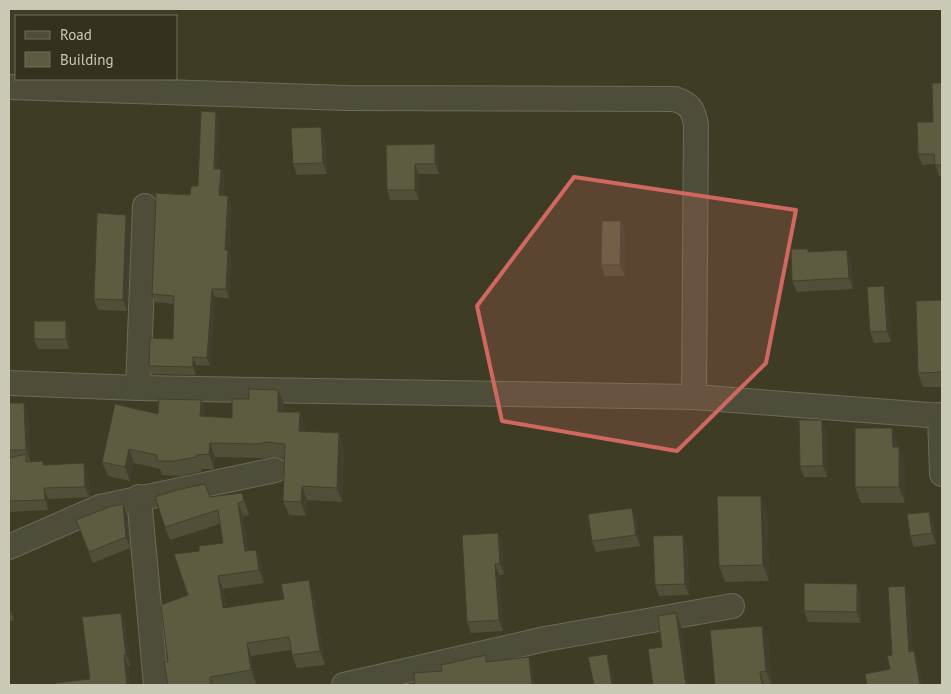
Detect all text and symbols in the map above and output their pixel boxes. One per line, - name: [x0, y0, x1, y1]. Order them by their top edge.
- legend: [15, 15, 178, 80]
- text: Road: [60, 25, 92, 44]
- text: Building: [60, 50, 114, 69]

